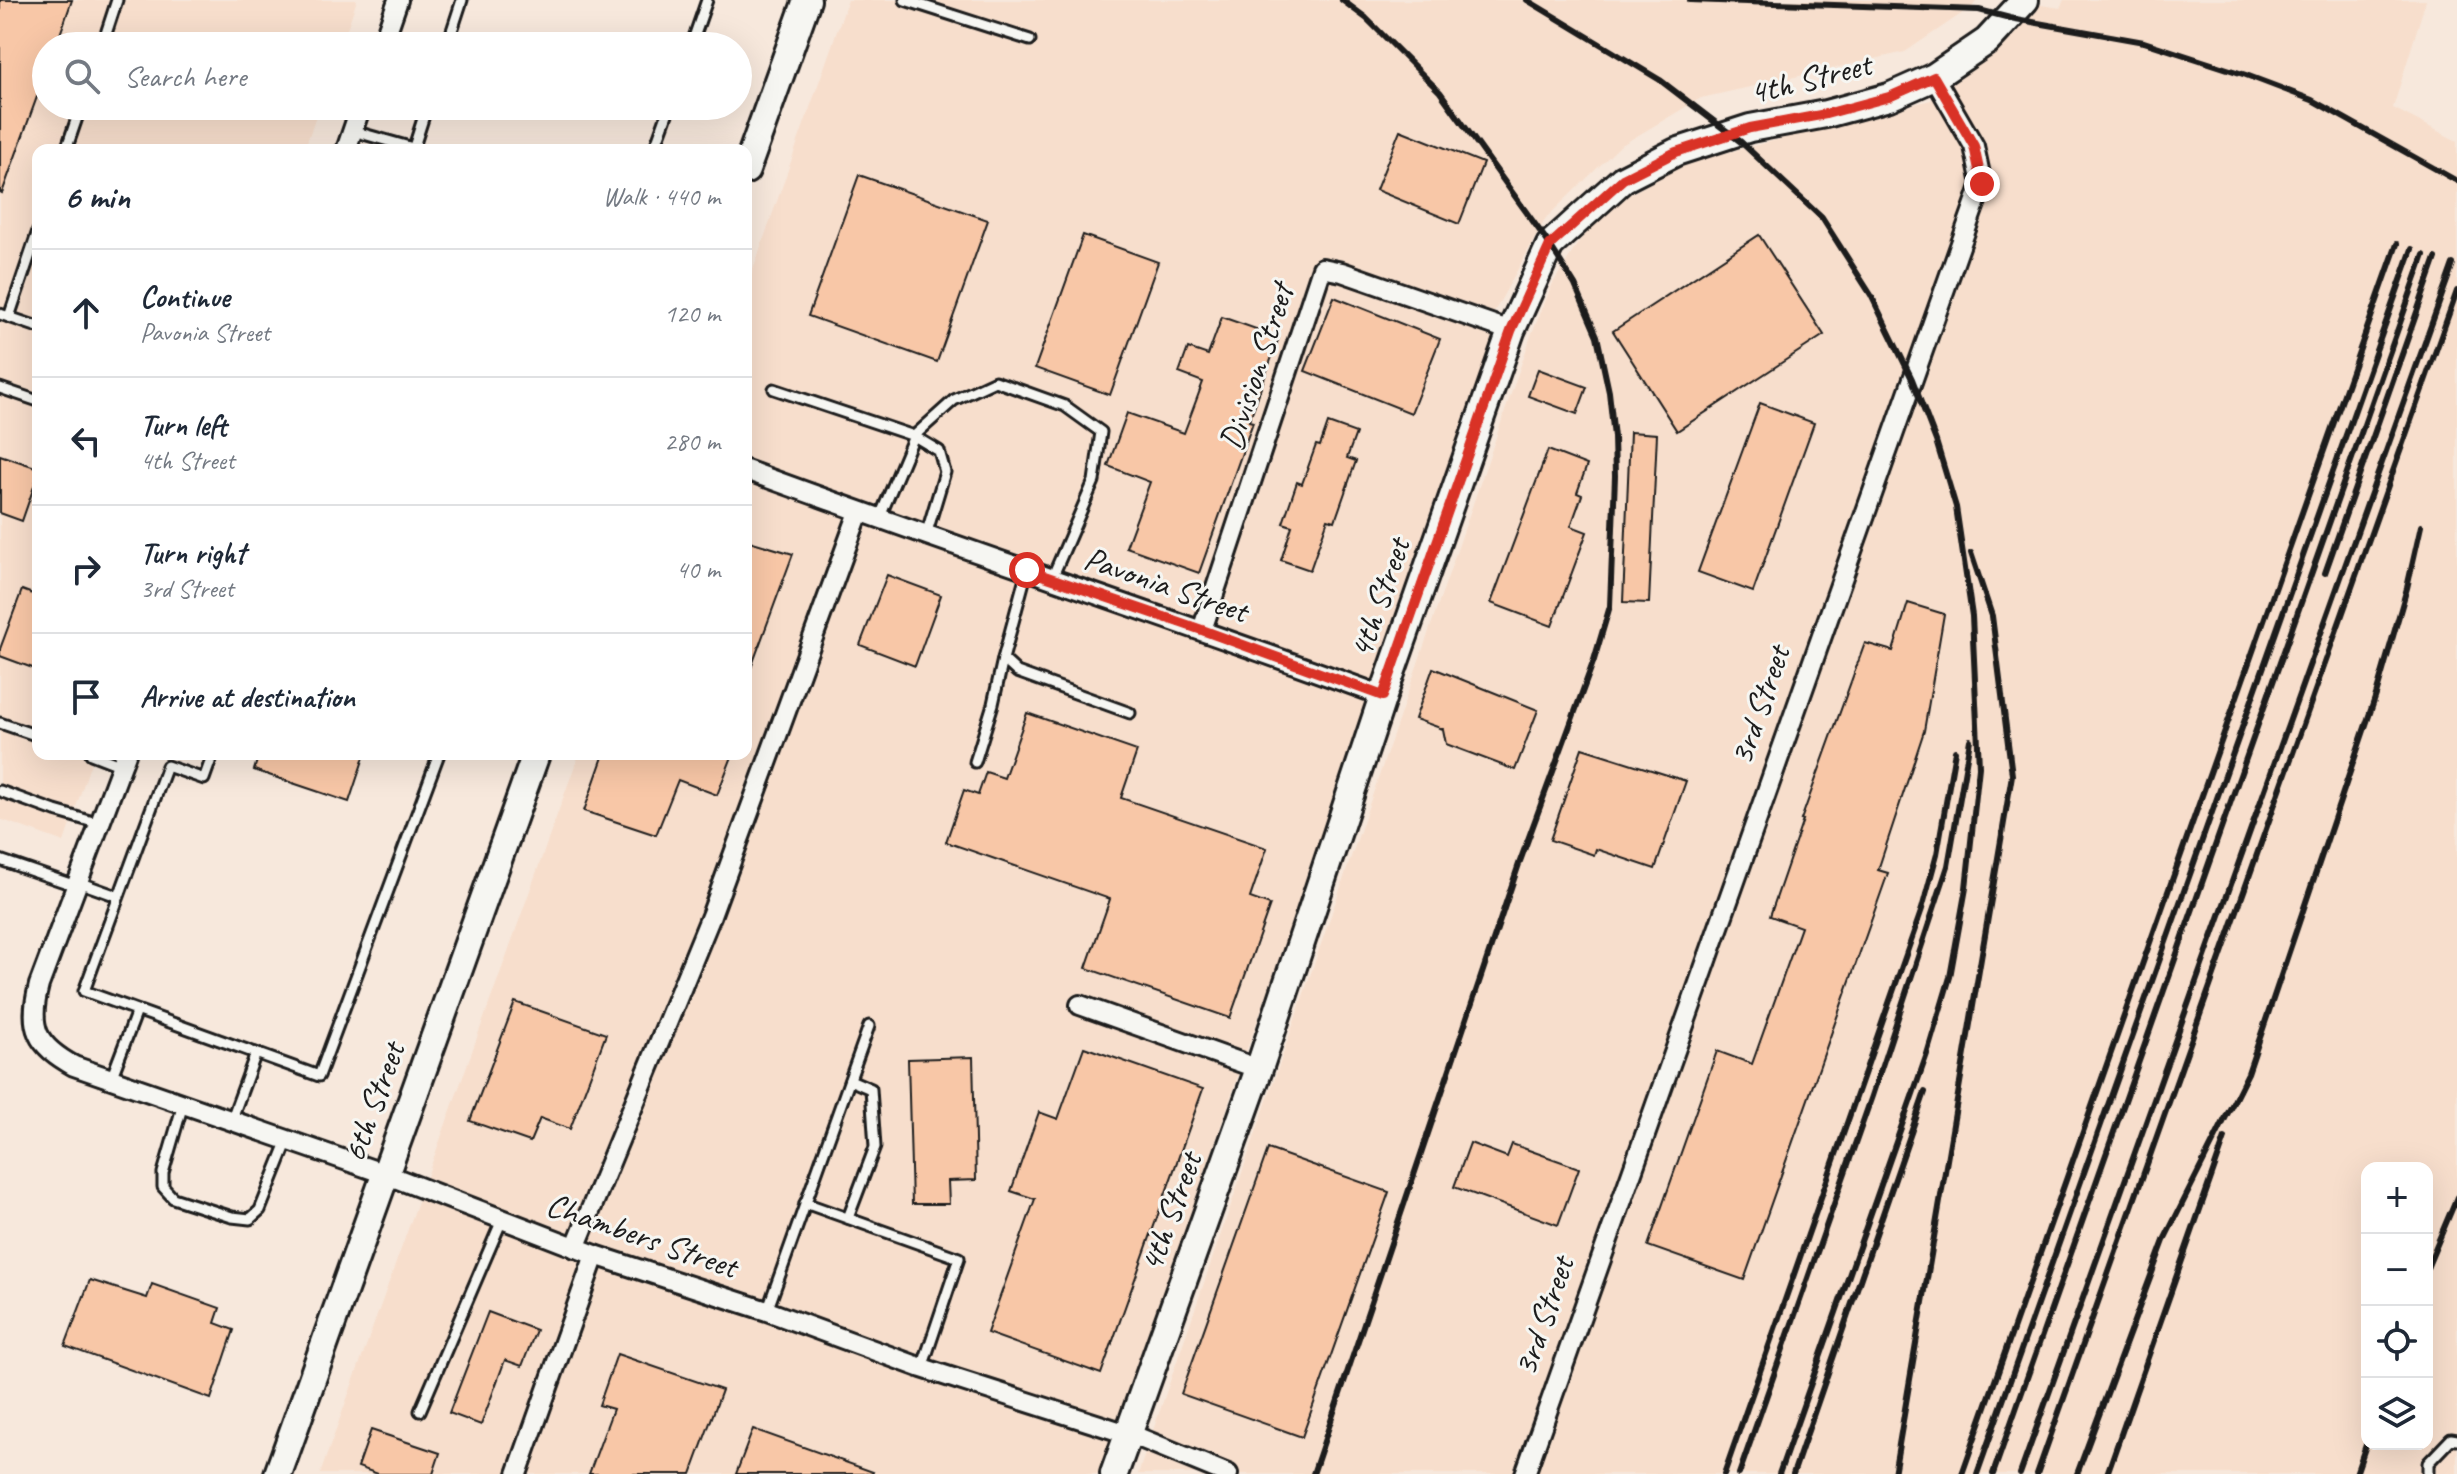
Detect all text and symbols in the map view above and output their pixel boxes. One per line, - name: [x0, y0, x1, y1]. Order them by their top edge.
- search box: [32, 32, 752, 120]
- street label: 4th Street: [1745, 41, 1879, 114]
- icon: search: [60, 54, 104, 98]
- text: Search here: [124, 57, 246, 95]
- route end: [1964, 166, 2000, 202]
- text: 6 min: [64, 175, 130, 218]
- text: Walk · 440 m: [603, 180, 720, 213]
- street label: Division Street: [1209, 274, 1304, 455]
- text: Continue: [140, 278, 230, 316]
- icon: ahead: [64, 291, 108, 335]
- text: 120 m: [664, 297, 720, 330]
- text: Pavonia Street: [140, 316, 270, 349]
- text: Turn left: [140, 406, 227, 444]
- icon: left: [64, 419, 108, 463]
- text: 280 m: [664, 425, 720, 458]
- text: 4th Street: [140, 444, 235, 477]
- street label: 4th Street: [1339, 529, 1421, 663]
- text: Turn right: [140, 534, 245, 572]
- street label: Pavonia Street: [1079, 536, 1257, 633]
- icon: right: [64, 547, 108, 591]
- route start: [1009, 552, 1045, 588]
- text: 40 m: [676, 553, 720, 586]
- text: 3rd Street: [140, 572, 234, 605]
- street label: 3rd Street: [1719, 637, 1800, 770]
- icon: arrive: [64, 675, 108, 719]
- text: Arrive at destination: [140, 678, 355, 716]
- street label: 6th Street: [332, 1033, 416, 1167]
- street label: 4th Street: [1129, 1143, 1213, 1277]
- map controls: [2361, 1162, 2433, 1450]
- button: +: [2361, 1162, 2433, 1234]
- street label: Chambers Street: [541, 1182, 747, 1289]
- button: −: [2361, 1234, 2433, 1306]
- street label: 3rd Street: [1503, 1248, 1584, 1381]
- button: locate: [2361, 1306, 2433, 1378]
- button: layers: [2361, 1378, 2433, 1450]

